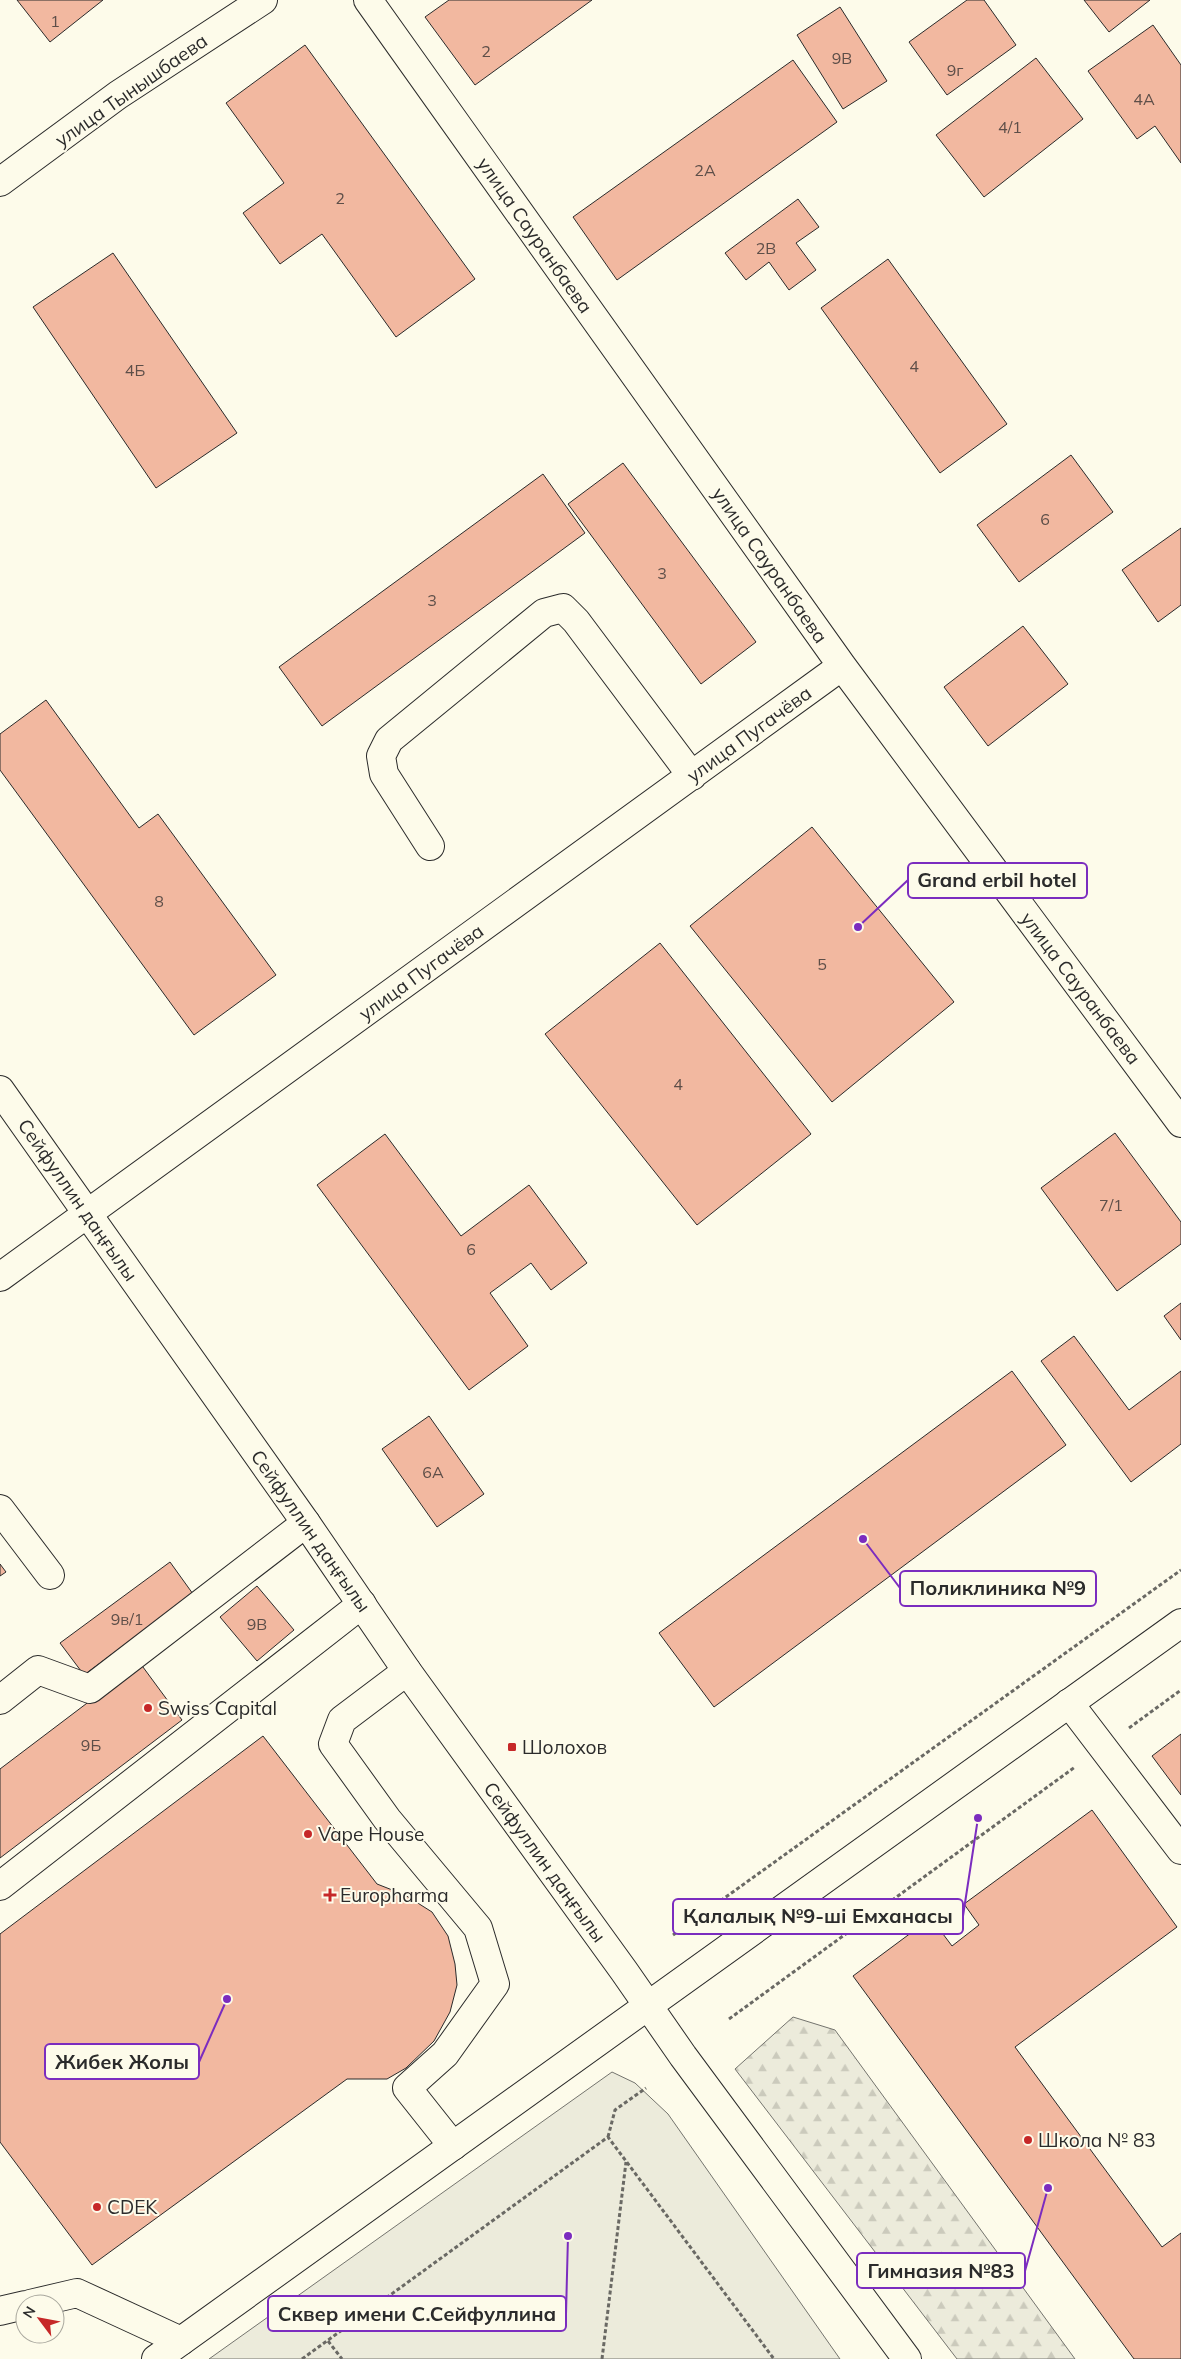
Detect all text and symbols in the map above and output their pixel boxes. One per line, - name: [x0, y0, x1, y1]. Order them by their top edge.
- house number: 1: [50, 11, 60, 31]
- street label: улица Тынышбаева: [50, 28, 212, 152]
- house number: 2: [481, 41, 491, 61]
- house number: 9В: [832, 48, 852, 68]
- house number: 9г: [947, 60, 963, 80]
- house number: 4А: [1133, 89, 1155, 109]
- house number: 4/1: [998, 117, 1022, 137]
- street label: улица Сауранбаева: [472, 152, 598, 318]
- house number: 2А: [694, 160, 716, 180]
- house number: 2: [335, 188, 345, 208]
- house number: 2В: [756, 238, 776, 258]
- house number: 4: [909, 356, 919, 376]
- house number: 4Б: [125, 360, 145, 380]
- street label: улица Сауранбаева: [707, 482, 833, 648]
- house number: 6: [1040, 509, 1050, 529]
- house number: 3: [657, 563, 667, 583]
- house number: 3: [427, 590, 437, 610]
- street label: улица Пугачёва: [682, 681, 816, 787]
- callout: Grand erbil hotel: [908, 863, 1087, 898]
- text: Grand erbil hotel: [917, 867, 1077, 892]
- house number: 8: [154, 891, 164, 911]
- street label: улица Сауранбаева: [1016, 907, 1146, 1069]
- street label: улица Пугачёва: [354, 919, 488, 1025]
- house number: 5: [817, 954, 827, 974]
- house number: 4: [673, 1074, 683, 1094]
- street label: Сейфуллин даңғылы: [13, 1114, 143, 1286]
- house number: 7/1: [1099, 1195, 1123, 1215]
- house number: 6: [466, 1239, 476, 1259]
- street label: Сейфуллин даңғылы: [246, 1445, 376, 1617]
- house number: 6А: [422, 1462, 444, 1482]
- callout: Поликлиника №9: [900, 1571, 1096, 1606]
- text: Поликлиника №9: [910, 1575, 1086, 1600]
- house number: 9в/1: [111, 1609, 143, 1629]
- house number: 9В: [247, 1614, 267, 1634]
- place label: Swiss Capital: [158, 1696, 277, 1720]
- marker: Swiss Capital: [142, 1702, 154, 1714]
- house number: 9Б: [81, 1735, 101, 1755]
- place label: Шолохов: [522, 1735, 607, 1759]
- marker: Шолохов: [506, 1741, 518, 1753]
- street label: Сейфуллин даңғылы: [479, 1777, 611, 1947]
- place label: Vape House: [318, 1822, 424, 1846]
- marker: Vape House: [302, 1828, 314, 1840]
- place label: Europharma: [340, 1883, 449, 1907]
- marker: Europharma: [324, 1889, 336, 1901]
- callout: Қалалық №9-ші Емханасы: [673, 1899, 963, 1934]
- text: Қалалық №9-ші Емханасы: [683, 1903, 953, 1928]
- callout: Жибек Жолы: [45, 2044, 199, 2079]
- text: Жибек Жолы: [55, 2049, 189, 2074]
- place label: Школа № 83: [1038, 2128, 1156, 2152]
- marker: Школа № 83: [1022, 2134, 1034, 2146]
- place label: CDEK: [107, 2195, 158, 2219]
- marker: CDEK: [91, 2201, 103, 2213]
- callout: Гимназия №83: [857, 2253, 1025, 2288]
- text: Гимназия №83: [867, 2258, 1015, 2283]
- north arrow: [15, 2294, 65, 2344]
- callout: Сквер имени С.Сейфуллина: [268, 2296, 566, 2331]
- text: Сквер имени С.Сейфуллина: [278, 2301, 556, 2326]
- text: N: [19, 2303, 39, 2321]

